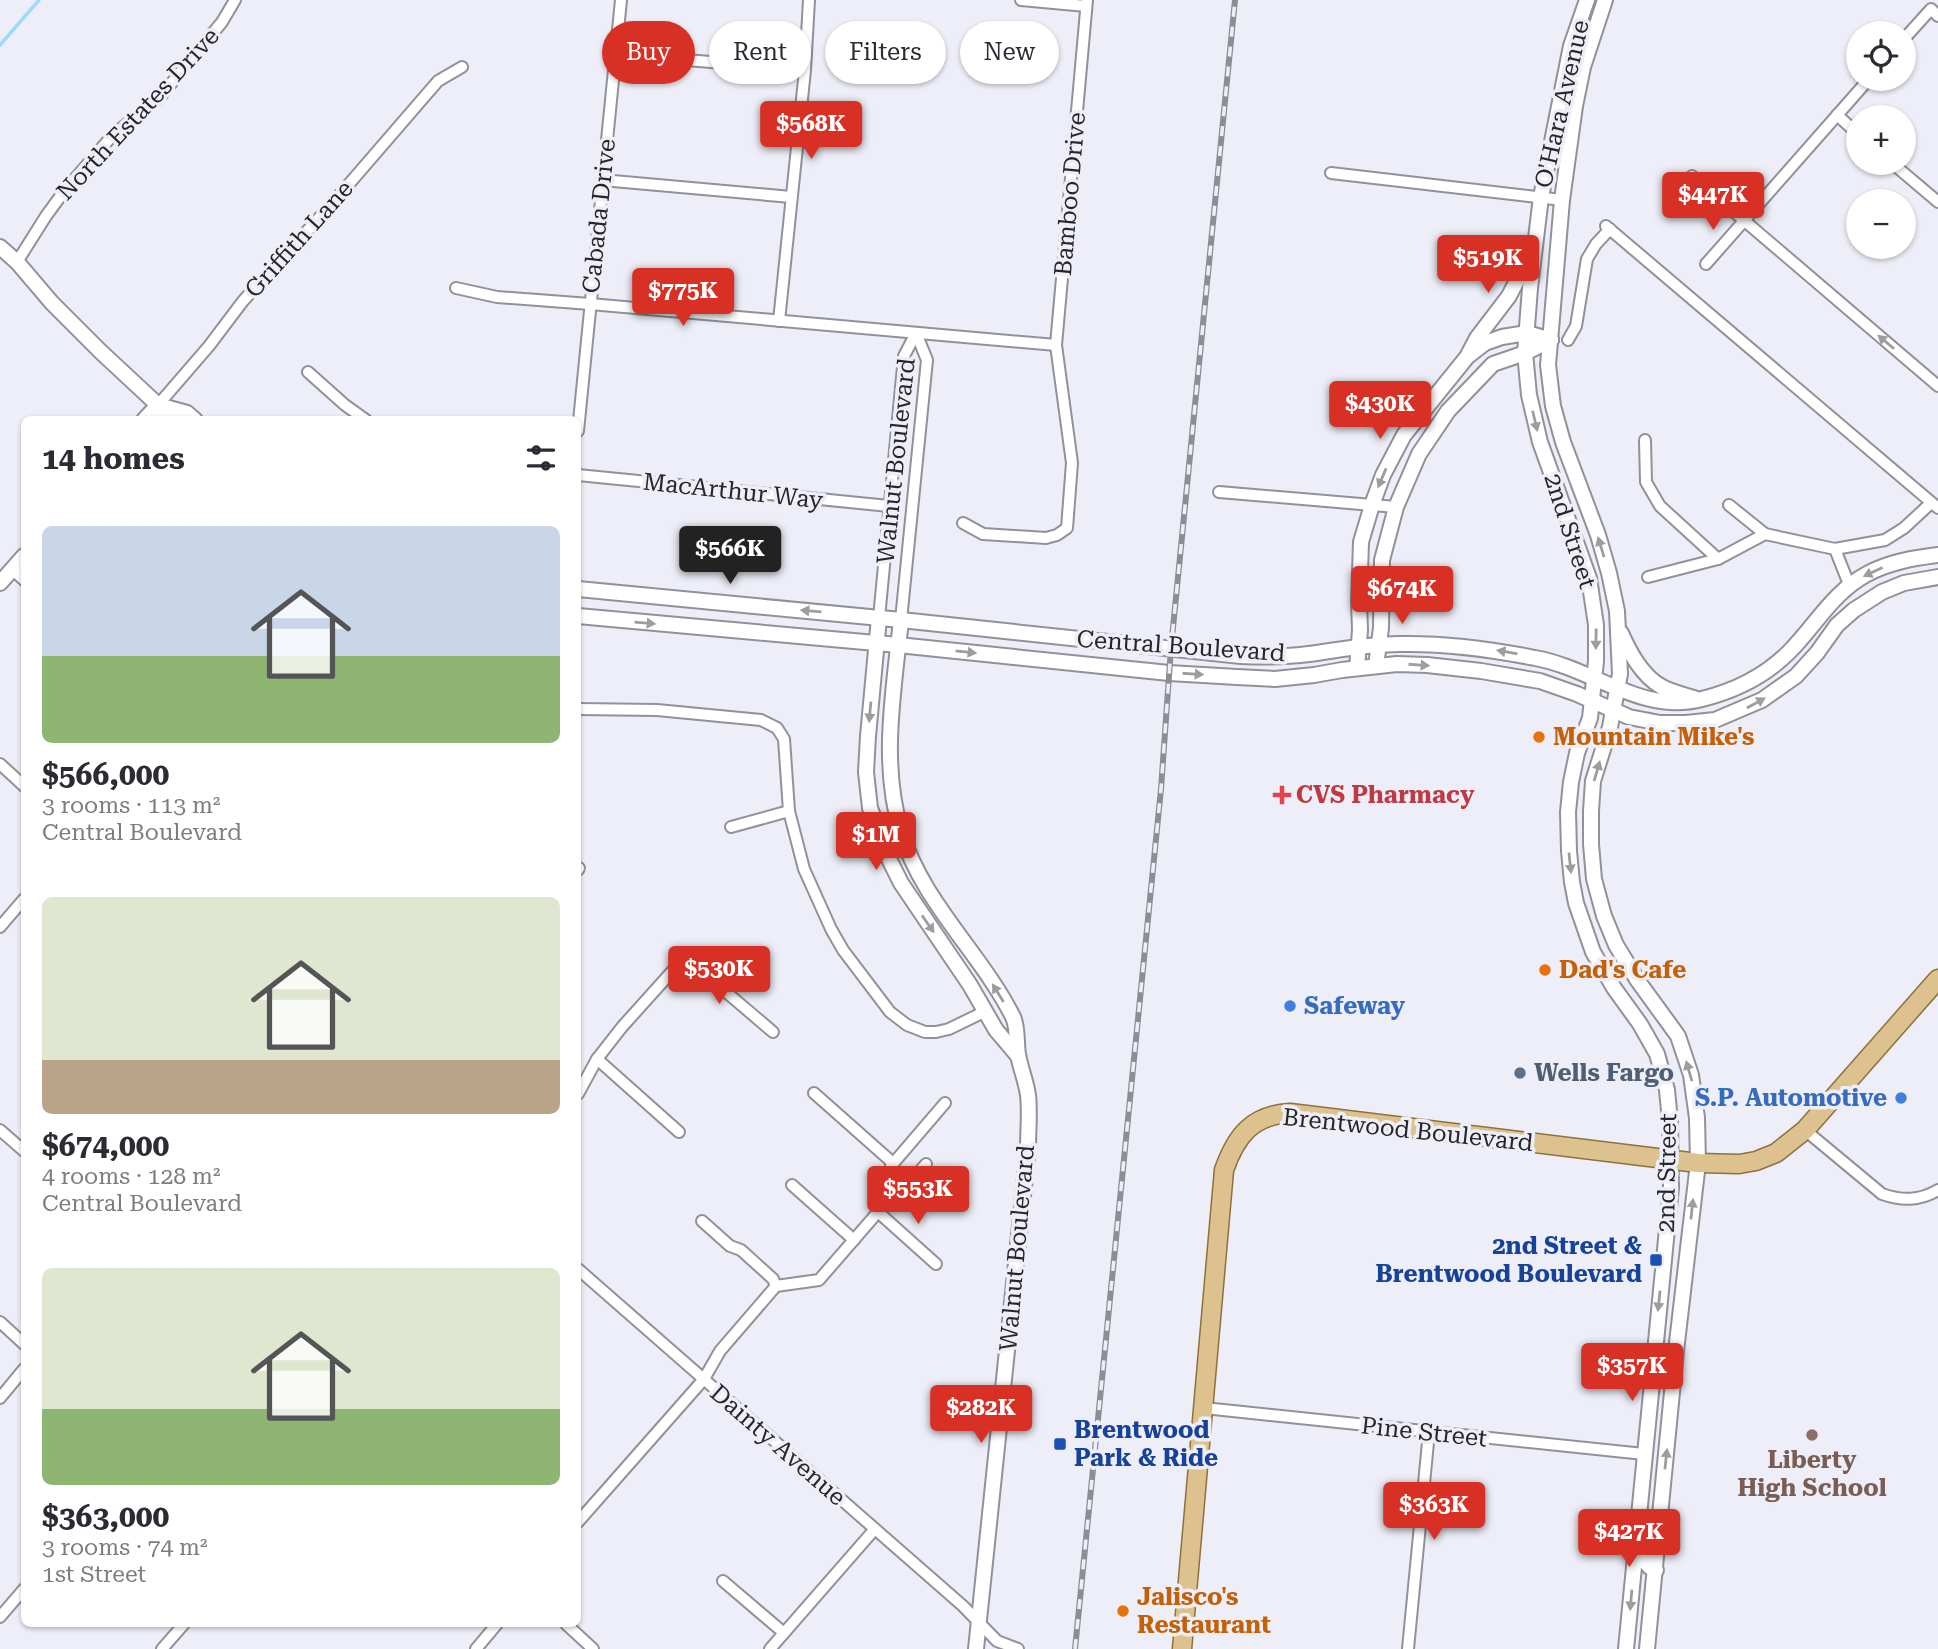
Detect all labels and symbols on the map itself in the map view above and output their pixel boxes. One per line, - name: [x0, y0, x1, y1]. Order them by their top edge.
- street label: O'Hara Avenue: [1529, 17, 1595, 191]
- street label: North Estates Drive: [51, 22, 225, 206]
- pin: $568K: [762, 102, 860, 161]
- street label: Bamboo Drive: [1049, 111, 1091, 277]
- street label: Cabada Drive: [577, 137, 621, 295]
- pin: $447K: [1664, 173, 1762, 232]
- street label: Griffith Lane: [239, 175, 359, 303]
- pin: $519K: [1439, 236, 1537, 295]
- pin: $775K: [634, 268, 732, 328]
- one-way arrow: [1877, 334, 1895, 350]
- street label: Walnut Boulevard: [871, 357, 921, 565]
- pin: $430K: [1331, 382, 1429, 441]
- one-way arrow: [1529, 410, 1540, 432]
- street label: MacArthur Way: [642, 468, 825, 514]
- one-way arrow: [1377, 468, 1388, 489]
- street label: 2nd Street: [1538, 470, 1602, 592]
- pin: $566K: [681, 526, 779, 586]
- one-way arrow: [1596, 536, 1606, 557]
- pin: $674K: [1353, 566, 1451, 626]
- one-way arrow: [1863, 567, 1883, 578]
- one-way arrow: [800, 605, 822, 616]
- one-way arrow: [635, 618, 657, 629]
- street label: Central Boulevard: [1076, 625, 1286, 667]
- one-way arrow: [1590, 628, 1602, 650]
- one-way arrow: [956, 647, 978, 658]
- one-way arrow: [1496, 647, 1518, 658]
- one-way arrow: [1408, 660, 1430, 671]
- one-way arrow: [1182, 669, 1204, 680]
- one-way arrow: [1747, 697, 1766, 709]
- one-way arrow: [864, 701, 875, 723]
- place label: Mountain Mike's: [1553, 723, 1754, 751]
- marker: Mountain Mike's: [1531, 729, 1547, 745]
- one-way arrow: [1592, 760, 1602, 781]
- place label: CVS Pharmacy: [1296, 781, 1475, 809]
- marker: CVS Pharmacy: [1274, 787, 1290, 803]
- pin: $1M: [842, 812, 910, 872]
- one-way arrow: [1565, 852, 1576, 874]
- one-way arrow: [921, 915, 934, 934]
- pin: $530K: [670, 946, 768, 1006]
- place label: Dad's Cafe: [1559, 956, 1686, 984]
- marker: Dad's Cafe: [1537, 962, 1553, 978]
- one-way arrow: [992, 983, 1005, 1002]
- place label: Safeway: [1304, 992, 1406, 1020]
- marker: Safeway: [1282, 998, 1298, 1014]
- place label: Wells Fargo: [1534, 1059, 1674, 1087]
- one-way arrow: [1683, 1060, 1694, 1082]
- marker: Wells Fargo: [1512, 1065, 1528, 1081]
- place label: S.P. Automotive: [1695, 1084, 1887, 1112]
- marker: S.P. Automotive: [1893, 1090, 1909, 1106]
- street label: Brentwood Boulevard: [1281, 1103, 1535, 1157]
- street label: 2nd Street: [1652, 1113, 1682, 1233]
- street label: Walnut Boulevard: [994, 1144, 1040, 1352]
- pin: $553K: [869, 1166, 967, 1226]
- one-way arrow: [1687, 1197, 1698, 1219]
- place label: 2nd Street & Brentwood Boulevard: [1376, 1232, 1642, 1288]
- marker: 2nd Street & Brentwood Boulevard: [1648, 1252, 1664, 1268]
- one-way arrow: [1654, 1290, 1665, 1312]
- pin: $357K: [1583, 1344, 1681, 1403]
- street label: Dainty Avenue: [705, 1379, 851, 1511]
- pin: $282K: [932, 1386, 1030, 1445]
- street label: Pine Street: [1360, 1411, 1489, 1453]
- place label: Brentwood Park & Ride: [1074, 1416, 1218, 1472]
- marker: Liberty High School: [1804, 1427, 1820, 1443]
- marker: Brentwood Park & Ride: [1052, 1436, 1068, 1452]
- place label: Liberty High School: [1737, 1446, 1887, 1502]
- one-way arrow: [1661, 1448, 1672, 1470]
- pin: $363K: [1385, 1482, 1483, 1542]
- pin: $427K: [1580, 1510, 1678, 1569]
- place label: Jalisco's Restaurant: [1137, 1583, 1271, 1639]
- one-way arrow: [1625, 1590, 1636, 1612]
- marker: Jalisco's Restaurant: [1115, 1603, 1131, 1619]

